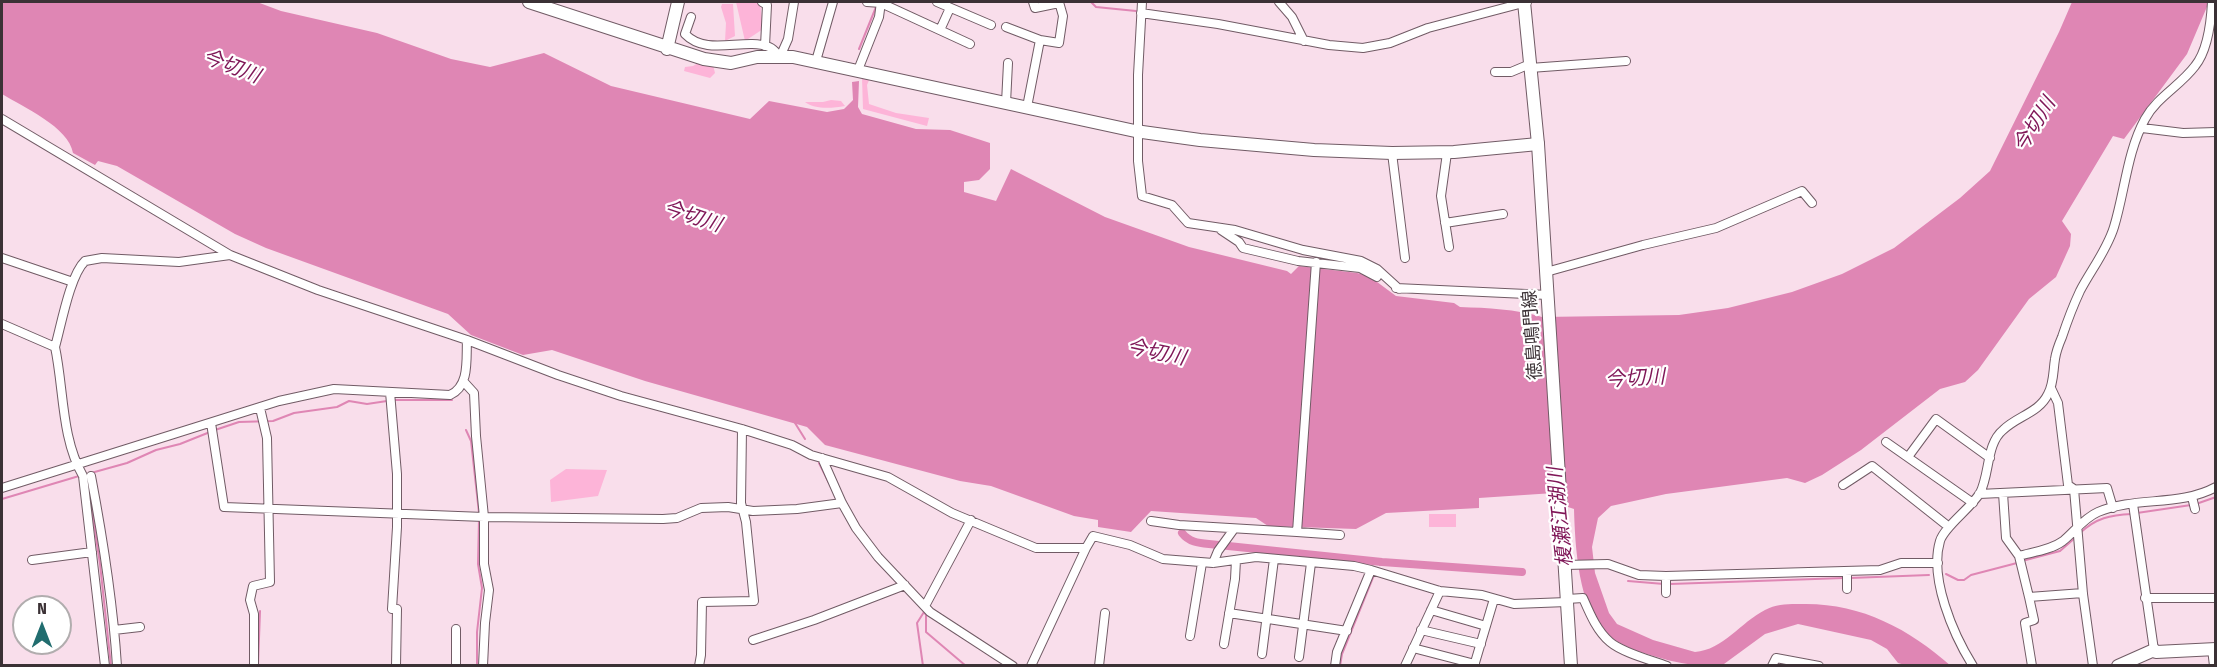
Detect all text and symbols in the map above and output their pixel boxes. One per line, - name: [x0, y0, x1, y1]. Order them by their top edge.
- water label: 今切川: [199, 45, 263, 89]
- water label: 今切川: [2009, 93, 2061, 157]
- water label: 今切川: [660, 196, 724, 238]
- street label: 徳島鳴門線: [1519, 289, 1547, 381]
- water label: 今切川: [1124, 335, 1188, 371]
- water label: 今切川: [1604, 365, 1666, 393]
- water label: 榎瀬江湖川: [1544, 466, 1578, 568]
- north arrow: [12, 595, 72, 655]
- text: N: [37, 599, 47, 618]

